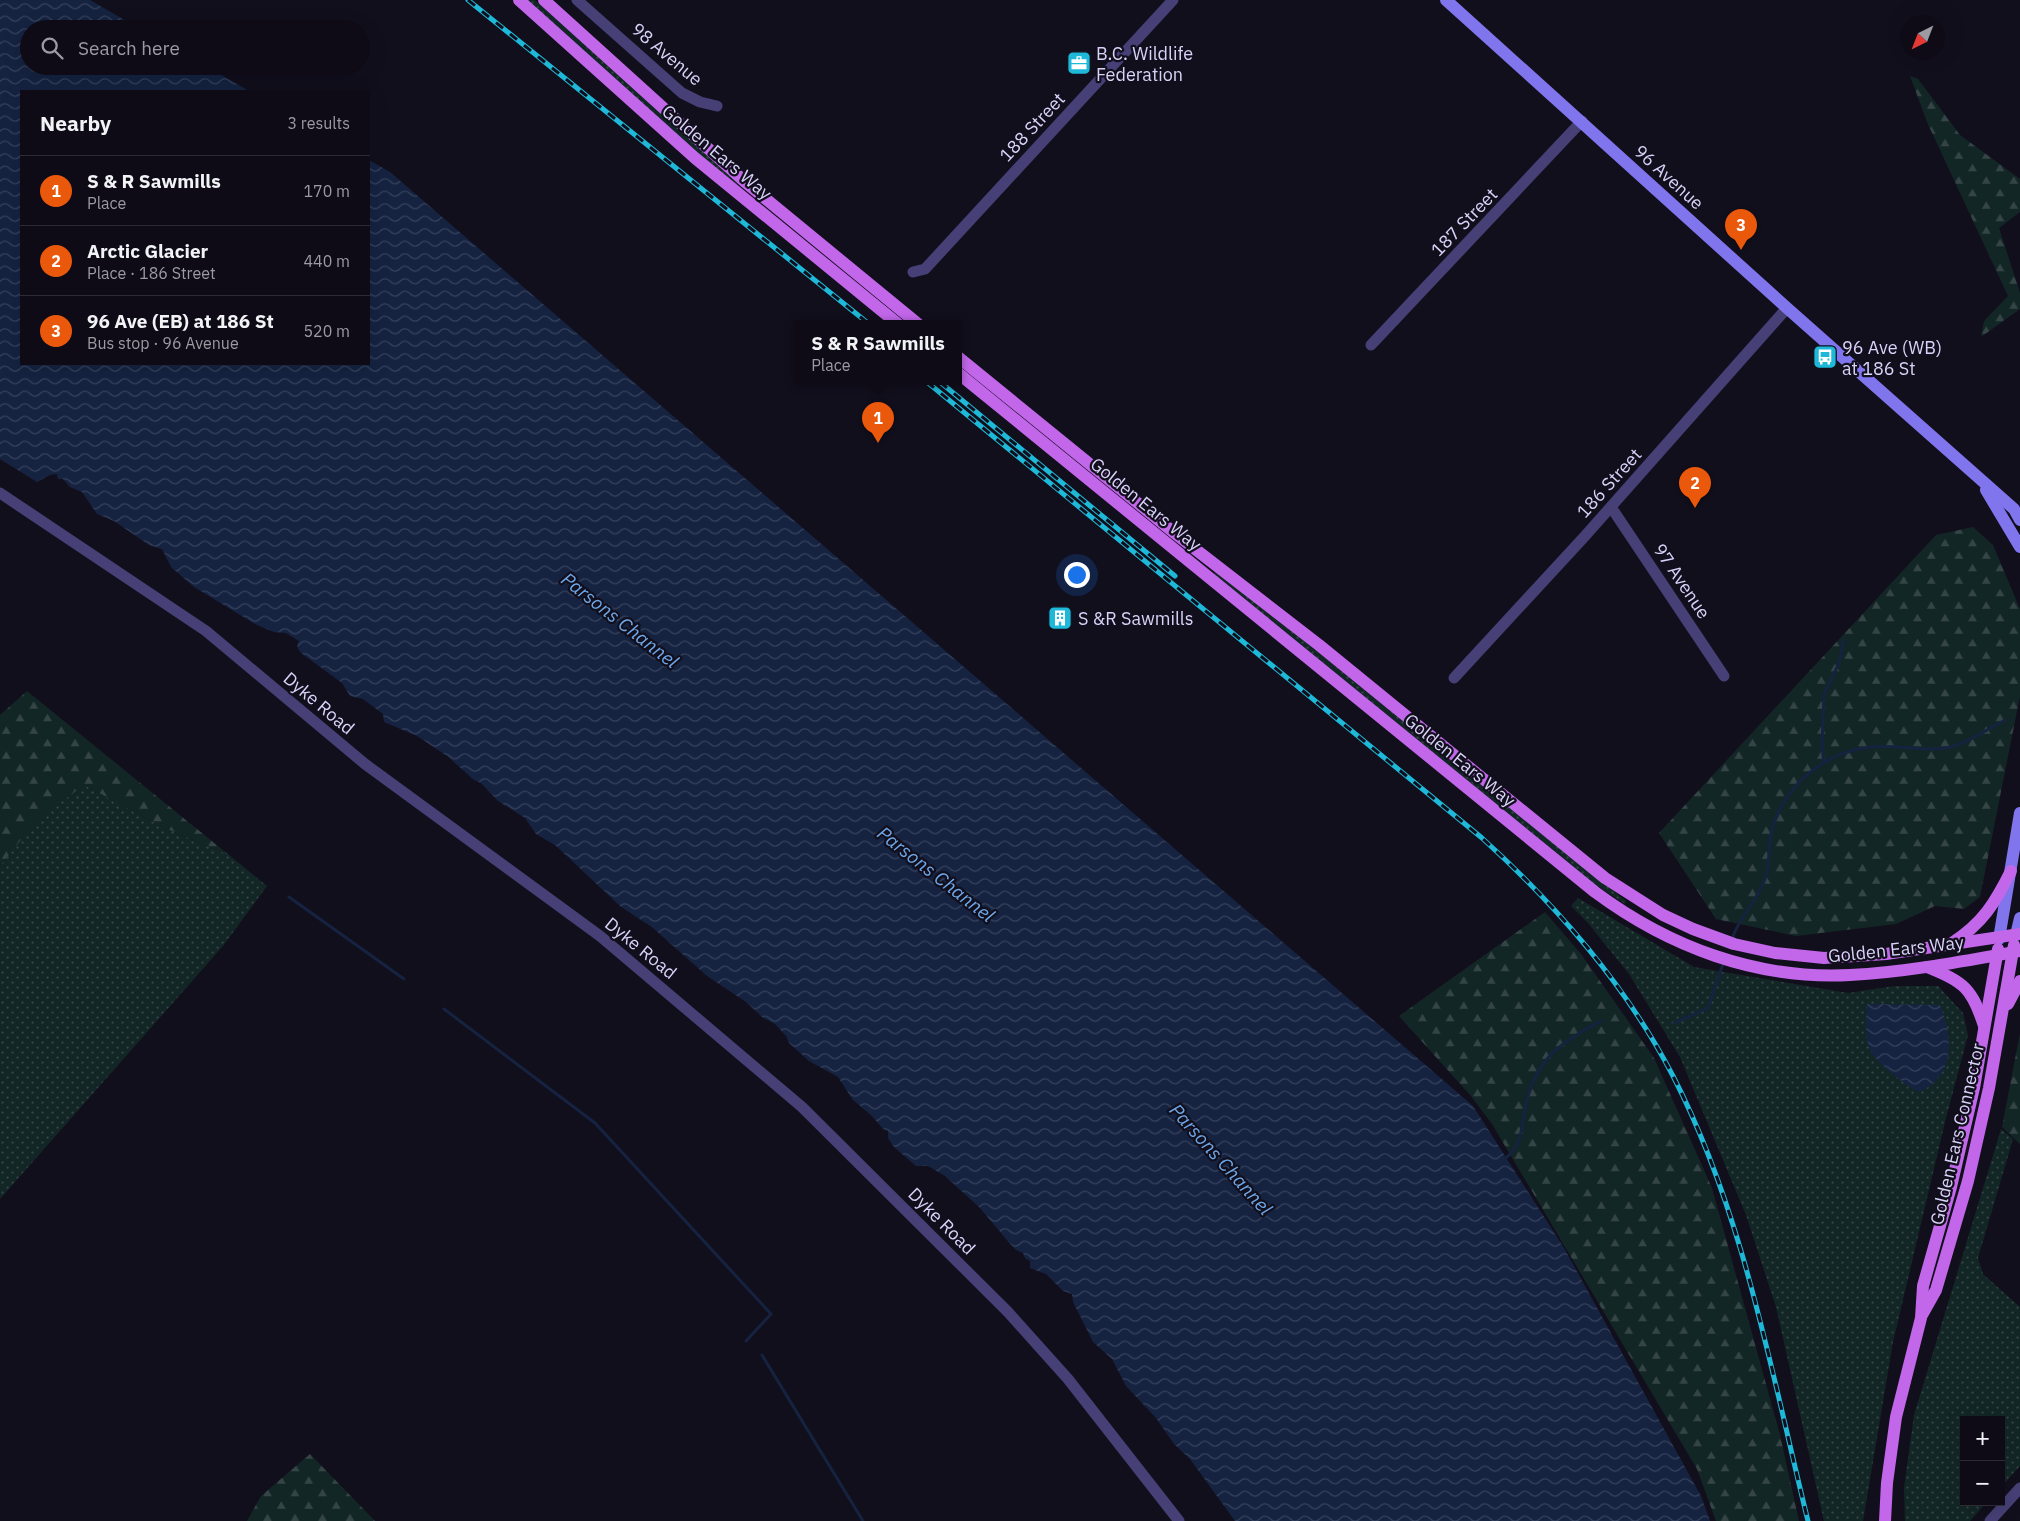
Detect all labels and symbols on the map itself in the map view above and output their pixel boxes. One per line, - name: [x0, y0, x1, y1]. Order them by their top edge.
- north arrow: [1900, 15, 1945, 60]
- street label: 98 Avenue: [627, 18, 707, 91]
- place label: B.C. Wildlife Federation: [1096, 42, 1193, 86]
- office icon: B.C. Wildlife Federation: [1066, 50, 1092, 76]
- street label: 188 Street: [994, 88, 1070, 166]
- street label: Golden Ears Way: [657, 99, 777, 205]
- street label: 96 Avenue: [1629, 140, 1709, 214]
- street label: 187 Street: [1426, 183, 1502, 261]
- pin: 3: [1725, 209, 1757, 250]
- place label: 96 Ave (WB) at 186 St: [1842, 336, 1942, 380]
- bus stop icon: 96 Ave (WB) at 186 St: [1812, 344, 1838, 370]
- pin: 1: [862, 402, 894, 443]
- street label: 186 Street: [1572, 443, 1646, 523]
- street label: Golden Ears Way: [1086, 452, 1206, 556]
- pin: 2: [1679, 467, 1711, 508]
- street label: 97 Avenue: [1648, 539, 1716, 623]
- your location: [1064, 562, 1090, 588]
- water label: Parsons Channel: [557, 567, 683, 673]
- building icon: S &R Sawmills: [1047, 605, 1073, 631]
- place label: S &R Sawmills: [1078, 607, 1194, 630]
- street label: Dyke Road: [279, 667, 359, 739]
- street label: Golden Ears Way: [1400, 708, 1520, 812]
- water label: Parsons Channel: [873, 821, 999, 927]
- street label: Dyke Road: [600, 912, 682, 984]
- street label: Golden Ears Way: [1827, 930, 1965, 968]
- street label: Golden Ears Connector: [1925, 1041, 1989, 1227]
- water label: Parsons Channel: [1165, 1098, 1277, 1220]
- street label: Dyke Road: [904, 1183, 980, 1259]

